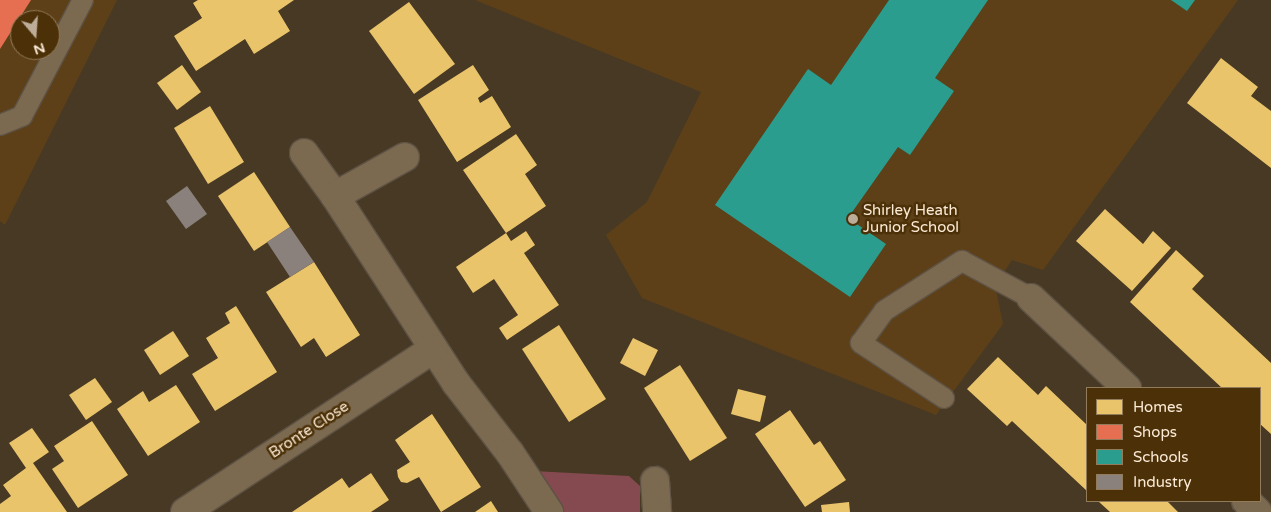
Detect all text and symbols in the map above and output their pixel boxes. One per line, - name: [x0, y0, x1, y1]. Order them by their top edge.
- north arrow: [10, 10, 60, 60]
- text: N: [32, 39, 47, 59]
- place label: Shirley Heath Junior School: [863, 201, 959, 236]
- marker: Shirley Heath Junior School: [847, 213, 859, 225]
- legend: [1086, 387, 1261, 502]
- street label: Bronte Close: [266, 398, 352, 462]
- text: Homes: [1133, 398, 1183, 416]
- text: Shops: [1133, 423, 1177, 441]
- text: Schools: [1133, 448, 1189, 466]
- text: Industry: [1133, 473, 1192, 491]

